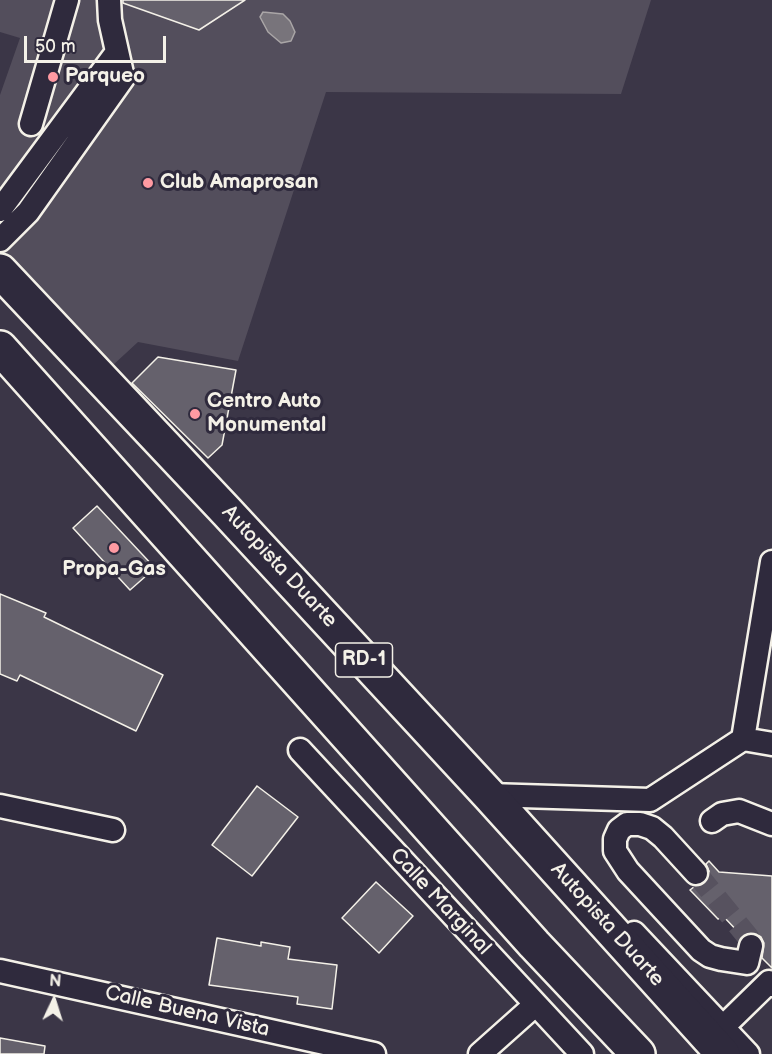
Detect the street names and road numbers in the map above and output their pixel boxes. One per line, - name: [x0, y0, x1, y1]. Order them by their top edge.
- street label: Autopista Duarte: [216, 501, 342, 633]
- road number: RD-1: [336, 643, 392, 677]
- street label: Calle Marginal: [384, 843, 496, 961]
- street label: Autopista Duarte: [545, 858, 669, 992]
- street label: Calle Buena Vista: [102, 981, 272, 1043]

